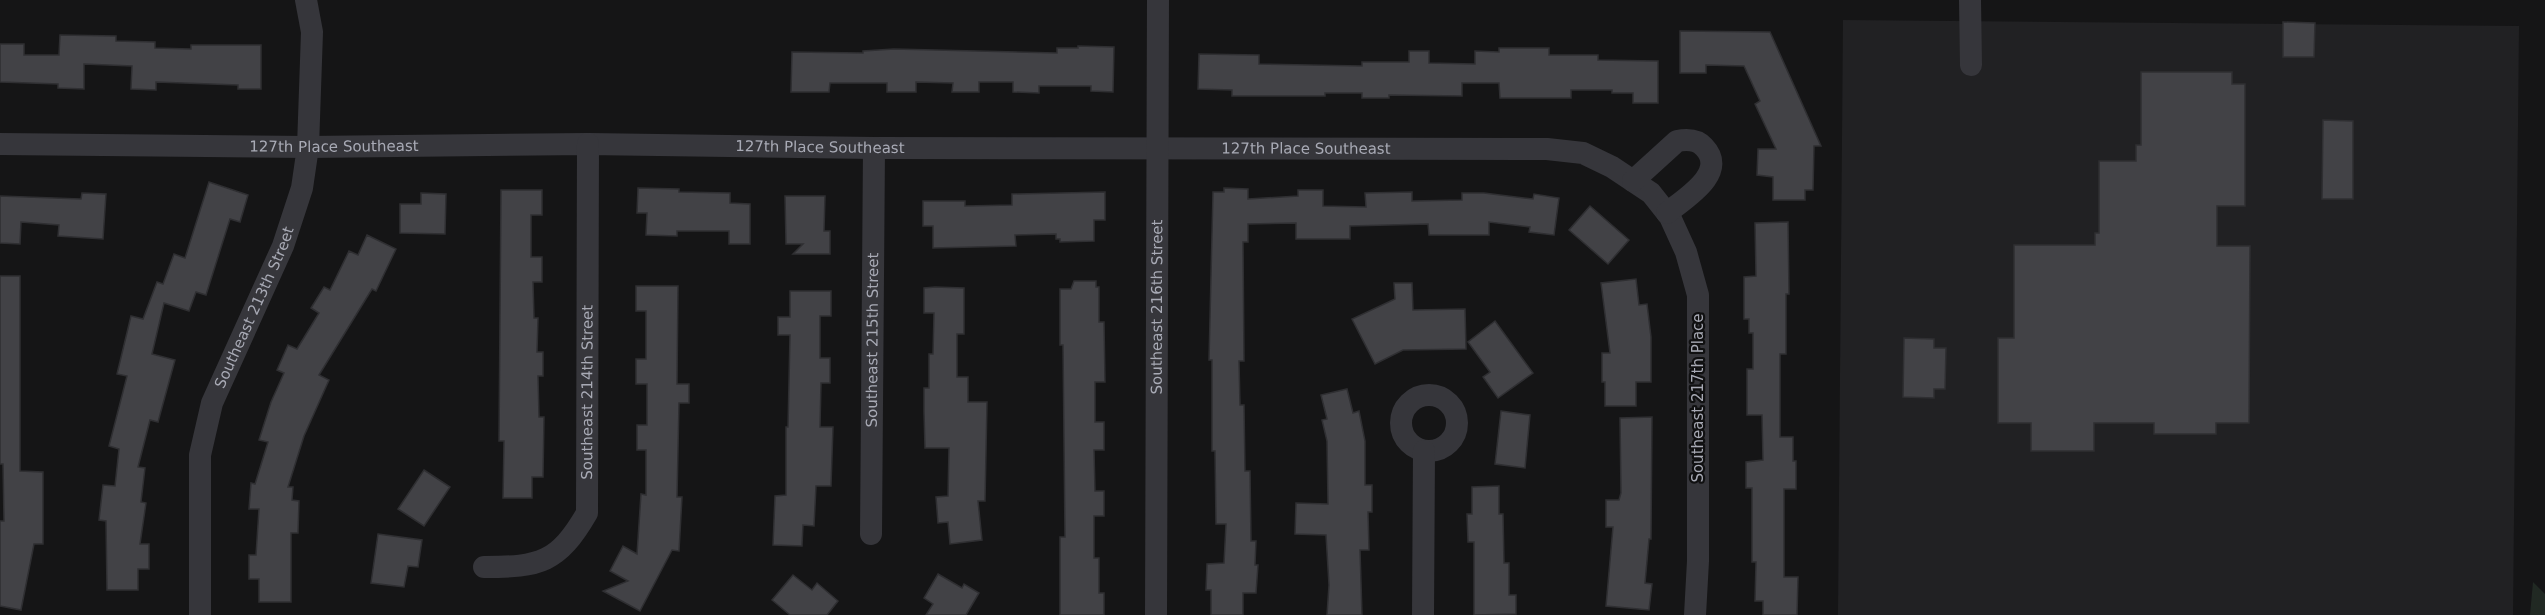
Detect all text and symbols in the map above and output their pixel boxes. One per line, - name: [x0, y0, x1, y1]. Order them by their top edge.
- street label: 127th Place Southeast: [249, 137, 419, 156]
- street label: 127th Place Southeast: [735, 137, 905, 157]
- street label: 127th Place Southeast: [1221, 140, 1391, 158]
- street label: Southeast 216th Street: [1148, 219, 1166, 395]
- street label: Southeast 213th Street: [211, 224, 298, 391]
- street label: Southeast 215th Street: [863, 252, 882, 428]
- street label: Southeast 214th Street: [578, 305, 597, 480]
- street label: Southeast 217th Place: [1689, 313, 1707, 483]

